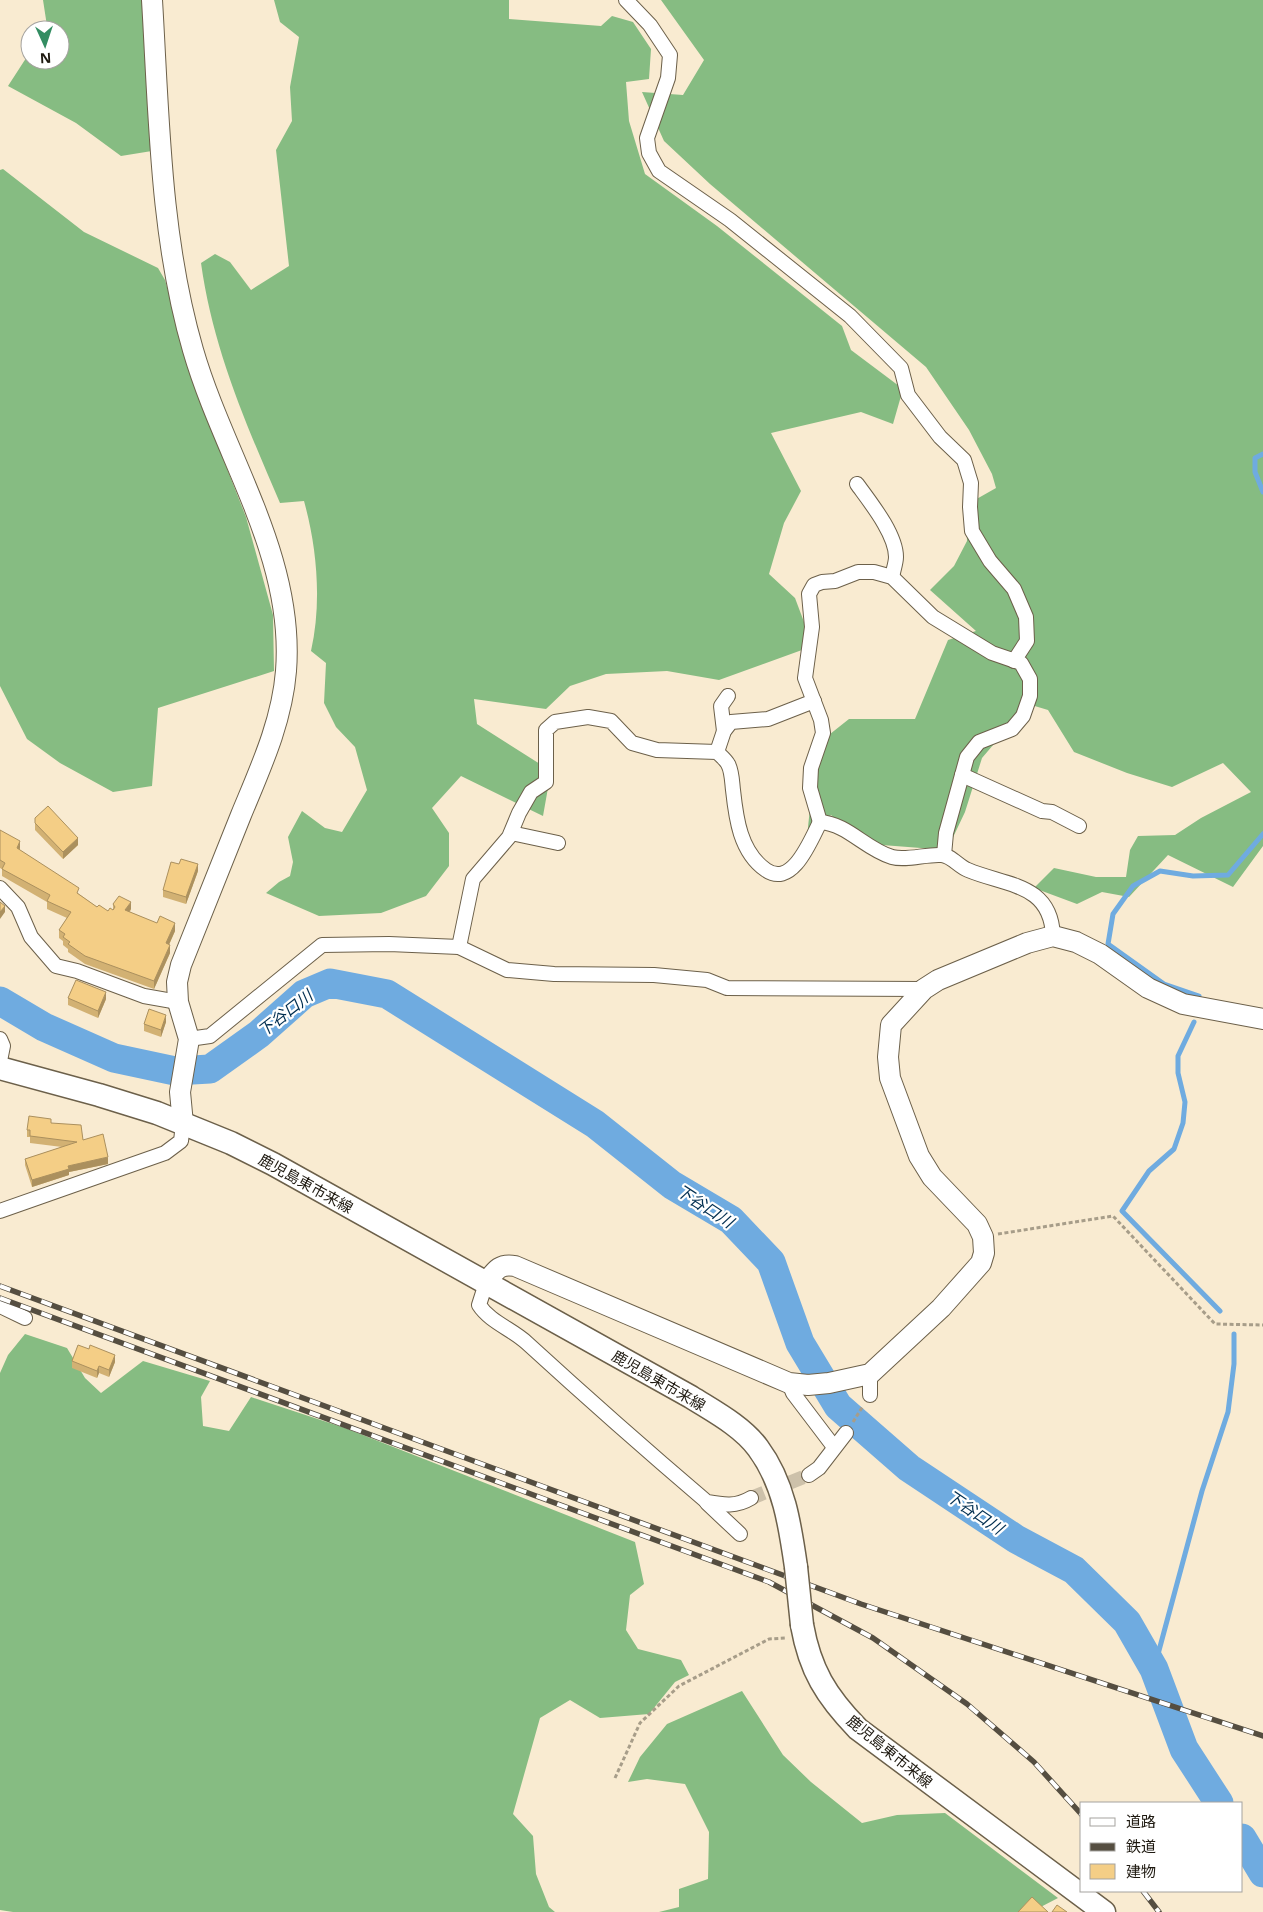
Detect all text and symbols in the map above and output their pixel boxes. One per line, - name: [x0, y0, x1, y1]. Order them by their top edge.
- north arrow: [20, 20, 70, 70]
- text: N: [40, 49, 52, 68]
- water label: 下谷口川: [253, 983, 319, 1041]
- street label: 鹿児島東市来線: [255, 1149, 357, 1217]
- water label: 下谷口川: [672, 1179, 739, 1234]
- street label: 鹿児島東市来線: [609, 1345, 709, 1415]
- water label: 下谷口川: [942, 1485, 1009, 1540]
- street label: 鹿児島東市来線: [843, 1710, 937, 1792]
- legend: [1080, 1802, 1243, 1892]
- text: 道路: [1126, 1811, 1156, 1831]
- text: 鉄道: [1126, 1836, 1156, 1856]
- text: 建物: [1126, 1861, 1156, 1881]

